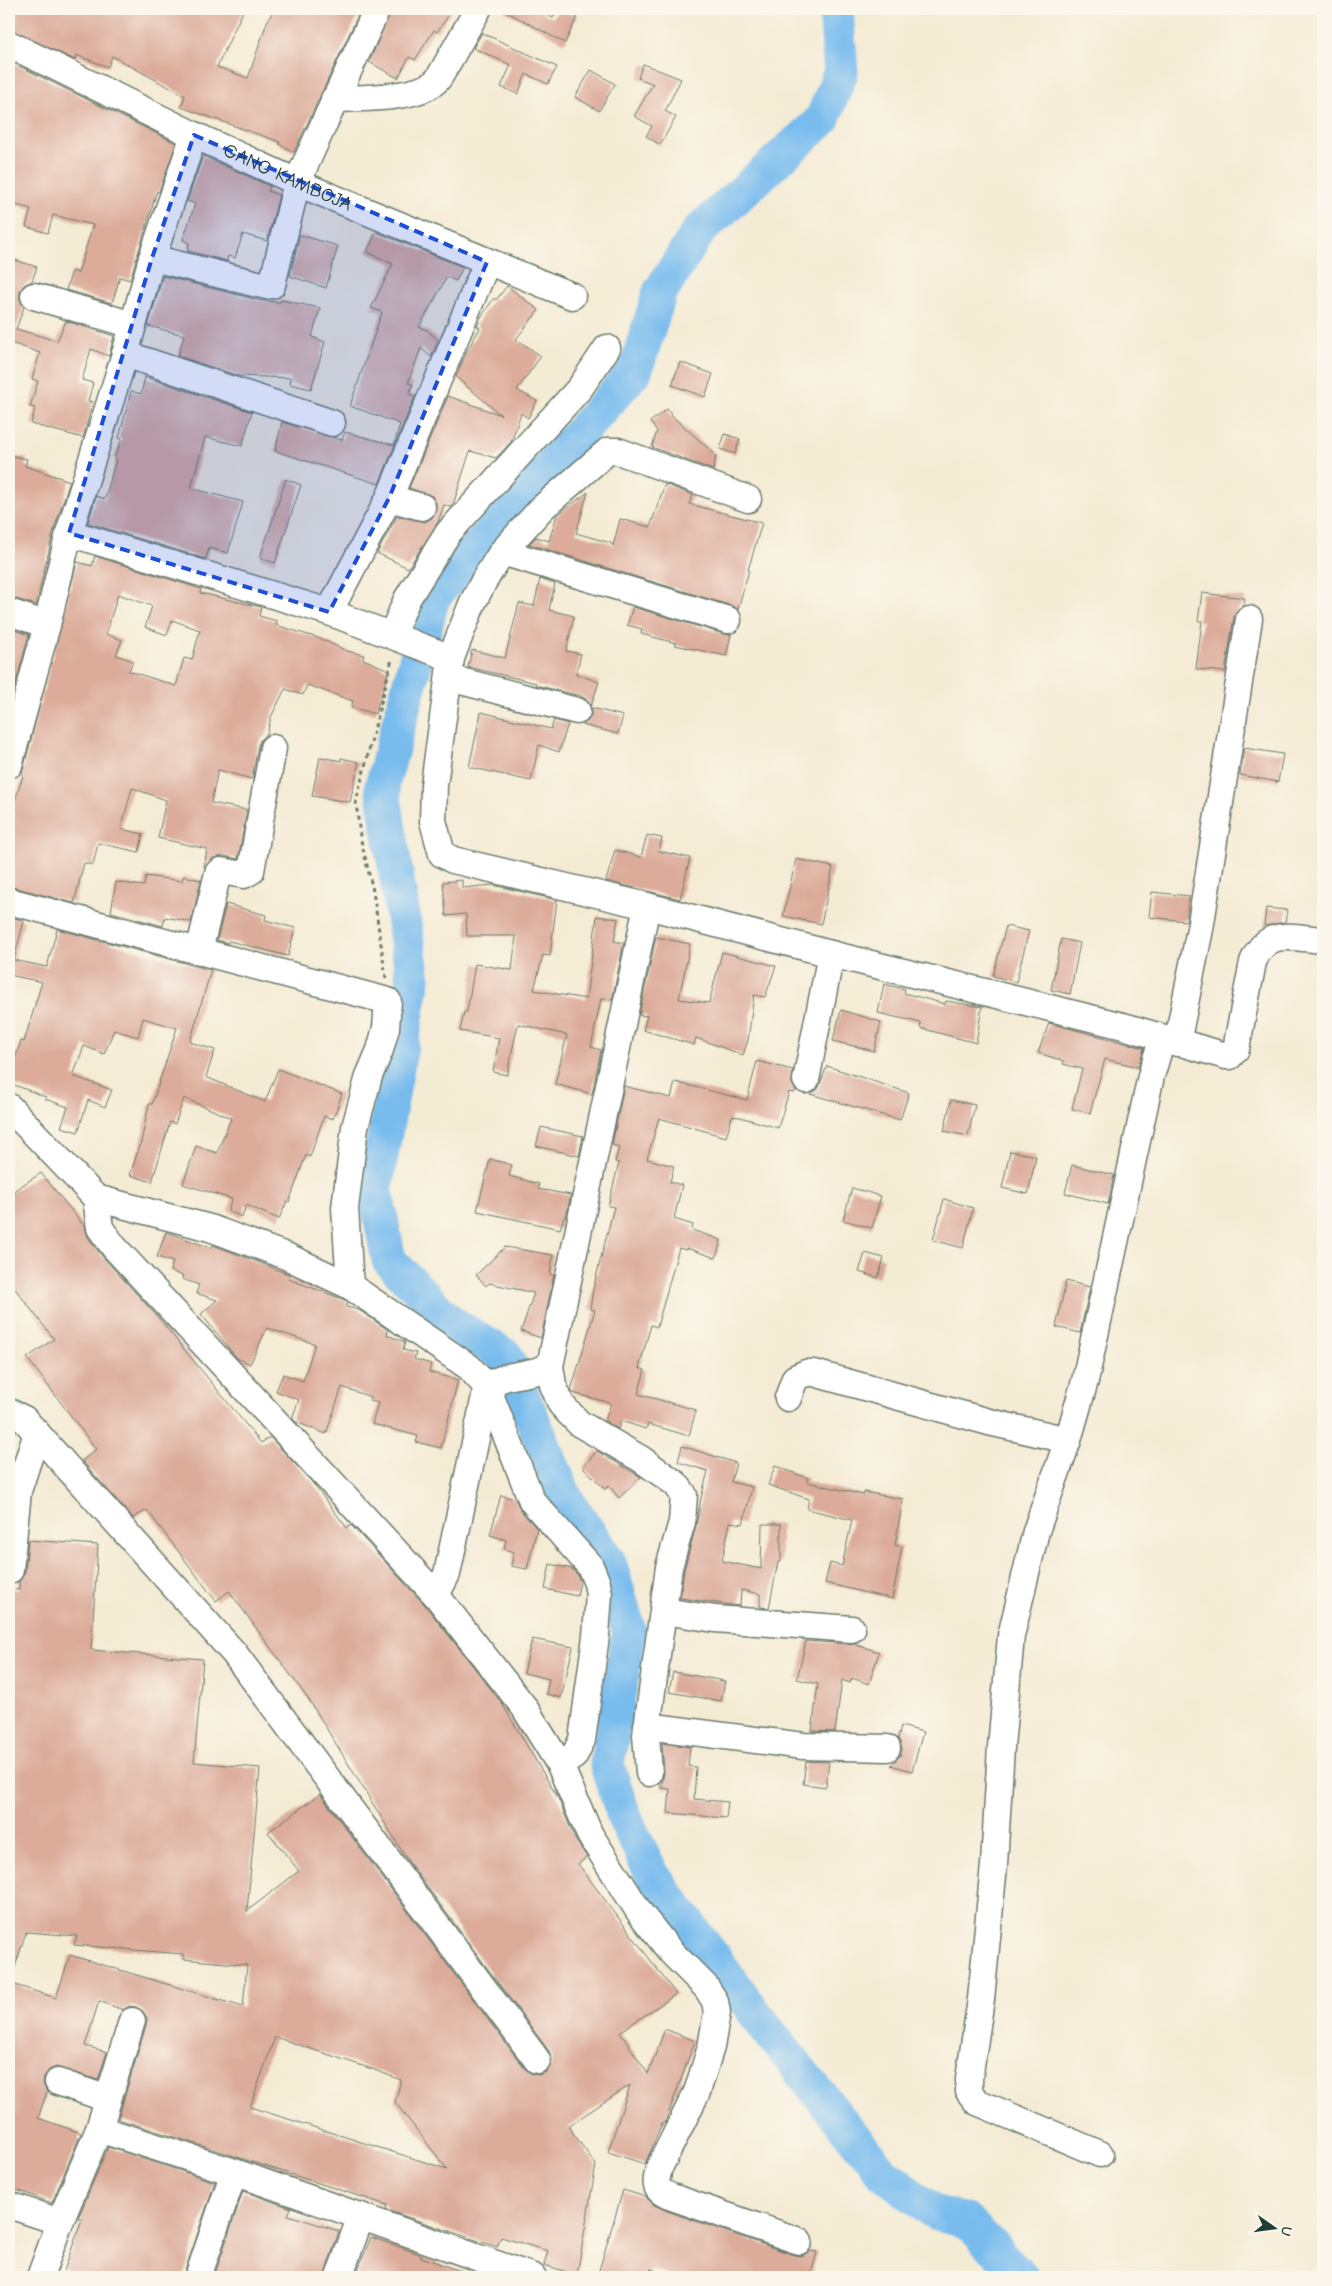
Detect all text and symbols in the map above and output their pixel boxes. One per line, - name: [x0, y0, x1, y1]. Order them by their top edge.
- street label: GANG KAMBOJA: [220, 139, 355, 215]
- north arrow: [1250, 2204, 1300, 2254]
- text: U: [1277, 2224, 1296, 2238]

